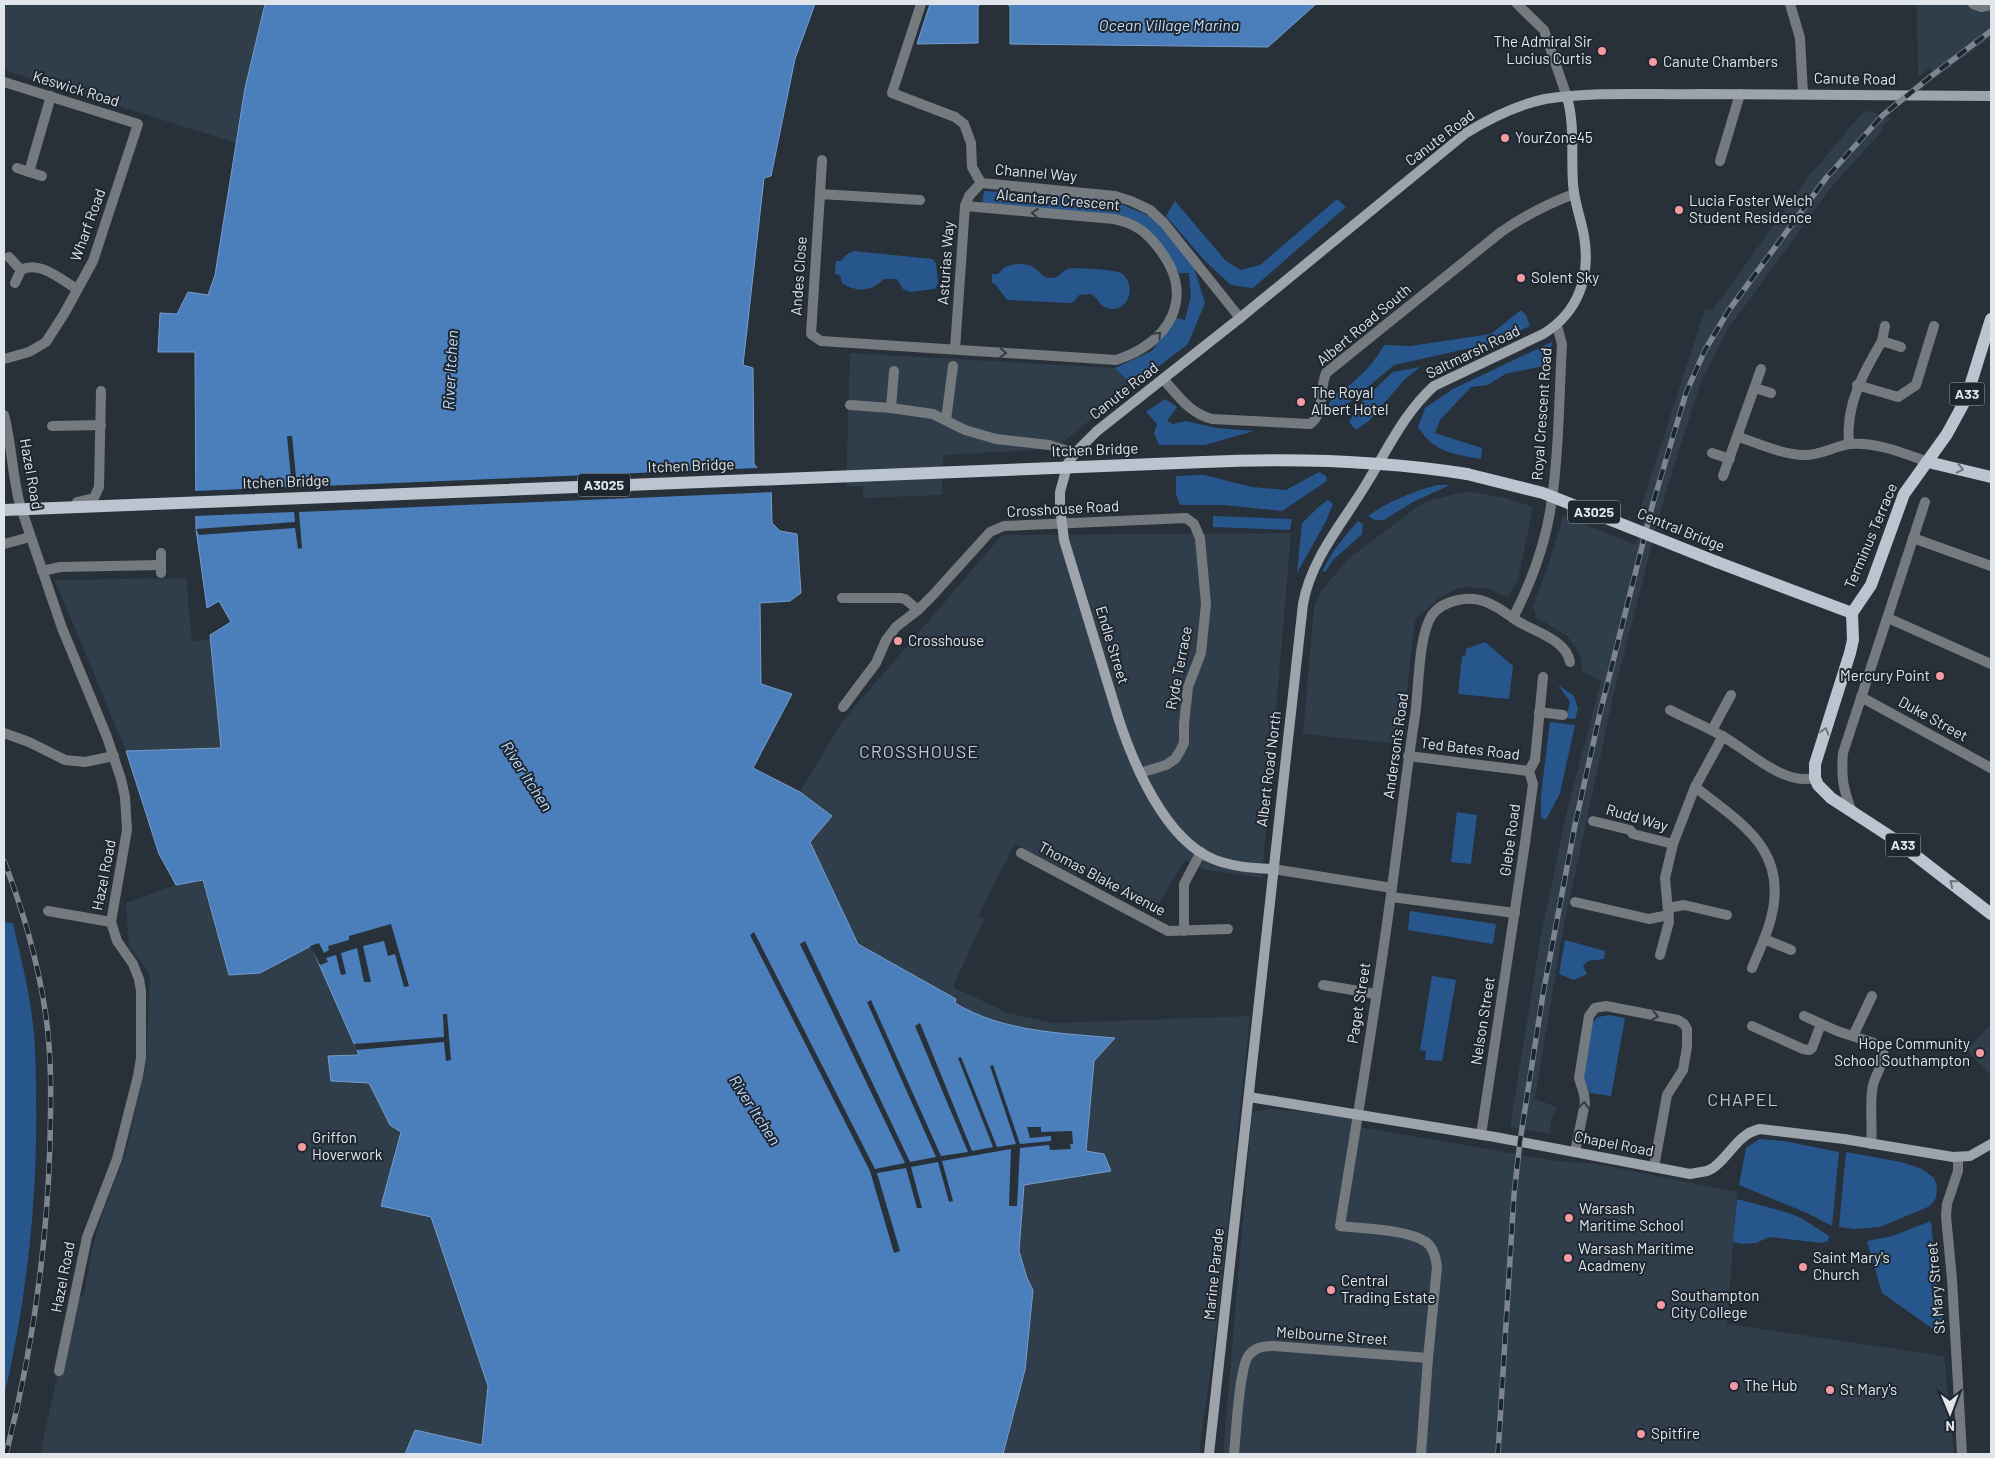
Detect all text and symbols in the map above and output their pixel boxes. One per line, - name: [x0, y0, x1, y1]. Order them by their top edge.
- water label: Ocean Village Marina: [1099, 15, 1239, 34]
- place label: The Admiral Sir Lucius Curtis: [1494, 32, 1593, 67]
- marker: The Admiral Sir Lucius Curtis: [1596, 45, 1608, 57]
- place label: Canute Chambers: [1663, 52, 1778, 70]
- marker: Canute Chambers: [1647, 56, 1659, 68]
- street label: Keswick Road: [31, 66, 122, 110]
- street label: Canute Road: [1814, 68, 1896, 88]
- street label: Canute Road: [1401, 105, 1478, 169]
- place label: YourZone45: [1515, 128, 1593, 146]
- marker: YourZone45: [1499, 132, 1511, 144]
- street label: Channel Way: [994, 159, 1078, 185]
- street label: Alcantara Crescent: [995, 185, 1121, 213]
- street label: Wharf Road: [66, 186, 109, 263]
- place label: Lucia Foster Welch Student Residence: [1689, 191, 1813, 226]
- marker: Lucia Foster Welch Student Residence: [1673, 204, 1685, 216]
- one-way arrow: [1031, 207, 1039, 218]
- street label: Asturias Way: [933, 220, 957, 305]
- street label: Andes Close: [786, 236, 810, 316]
- place label: Solent Sky: [1531, 268, 1599, 286]
- marker: Solent Sky: [1515, 272, 1527, 284]
- street label: Albert Road South: [1313, 280, 1414, 369]
- street label: Saltmarsh Road: [1423, 321, 1522, 382]
- water label: River Itchen: [438, 330, 461, 410]
- one-way arrow: [1152, 332, 1161, 341]
- one-way arrow: [1000, 347, 1008, 358]
- street label: Royal Crescent Road: [1527, 347, 1555, 481]
- street label: Canute Road: [1085, 358, 1161, 423]
- road number: A33: [1950, 382, 1984, 406]
- place label: The Royal Albert Hotel: [1311, 383, 1388, 418]
- marker: The Royal Albert Hotel: [1295, 396, 1307, 408]
- street label: Hazel Road: [17, 437, 47, 511]
- street label: Itchen Bridge: [1051, 438, 1139, 460]
- street label: Itchen Bridge: [647, 454, 735, 476]
- one-way arrow: [1955, 463, 1964, 474]
- street label: Itchen Bridge: [242, 470, 330, 492]
- road number: A3025: [578, 474, 630, 496]
- street label: Terminus Terrace: [1840, 480, 1900, 591]
- street label: Crosshouse Road: [1006, 496, 1120, 520]
- road number: A3025: [1568, 501, 1620, 524]
- street label: Central Bridge: [1635, 503, 1728, 555]
- street label: Endle Street: [1093, 604, 1133, 686]
- street label: Ryde Terrace: [1161, 624, 1195, 711]
- place label: Crosshouse: [908, 631, 984, 649]
- marker: Crosshouse: [892, 635, 904, 647]
- place label: Mercury Point: [1840, 666, 1930, 684]
- marker: Mercury Point: [1934, 670, 1946, 682]
- street label: Anderson's Road: [1379, 692, 1411, 800]
- street label: Duke Street: [1896, 692, 1971, 744]
- street label: Albert Road North: [1252, 710, 1284, 828]
- one-way arrow: [1820, 727, 1830, 735]
- street label: Ted Bates Road: [1419, 733, 1521, 763]
- water label: River Itchen: [498, 737, 557, 814]
- district label: CROSSHOUSE: [859, 740, 979, 762]
- street label: Rudd Way: [1604, 800, 1670, 834]
- street label: Glebe Road: [1495, 803, 1523, 877]
- road number: A33: [1886, 834, 1920, 856]
- street label: Thomas Blake Avenue: [1036, 837, 1169, 919]
- street label: Hazel Road: [87, 838, 119, 912]
- one-way arrow: [1949, 880, 1959, 889]
- street label: Paget Street: [1343, 961, 1373, 1045]
- street label: Nelson Street: [1466, 975, 1498, 1066]
- one-way arrow: [1651, 1010, 1660, 1021]
- place label: Hope Community School Southampton: [1834, 1034, 1970, 1069]
- marker: Hope Community School Southampton: [1974, 1047, 1986, 1059]
- water label: River Itchen: [726, 1071, 785, 1148]
- district label: CHAPEL: [1707, 1088, 1779, 1110]
- one-way arrow: [1578, 1100, 1589, 1108]
- street label: Chapel Road: [1573, 1126, 1655, 1160]
- place label: Griffon Hoverwork: [312, 1128, 383, 1163]
- marker: Griffon Hoverwork: [296, 1141, 308, 1153]
- place label: Warsash Maritime School: [1579, 1199, 1684, 1234]
- marker: Warsash Maritime School: [1563, 1212, 1575, 1224]
- street label: Marine Parade: [1199, 1227, 1227, 1321]
- place label: Warsash Maritime Acadmeny: [1578, 1239, 1694, 1274]
- street label: Hazel Road: [46, 1240, 78, 1314]
- street label: St Mary Street: [1922, 1241, 1948, 1335]
- place label: Saint Mary's Church: [1813, 1248, 1890, 1283]
- marker: Warsash Maritime Acadmeny: [1562, 1252, 1574, 1264]
- marker: Saint Mary's Church: [1797, 1261, 1809, 1273]
- place label: Central Trading Estate: [1341, 1271, 1436, 1306]
- marker: Central Trading Estate: [1325, 1284, 1337, 1296]
- place label: Southampton City College: [1671, 1286, 1759, 1321]
- marker: Southampton City College: [1655, 1299, 1667, 1311]
- street label: Melbourne Street: [1276, 1322, 1388, 1348]
- place label: The Hub: [1744, 1376, 1798, 1394]
- marker: The Hub: [1728, 1380, 1740, 1392]
- place label: St Mary's: [1840, 1380, 1897, 1398]
- marker: St Mary's: [1824, 1384, 1836, 1396]
- north arrow: [1925, 1388, 1975, 1438]
- text: N: [1945, 1418, 1955, 1435]
- place label: Spitfire: [1651, 1424, 1700, 1442]
- marker: Spitfire: [1635, 1428, 1647, 1440]

